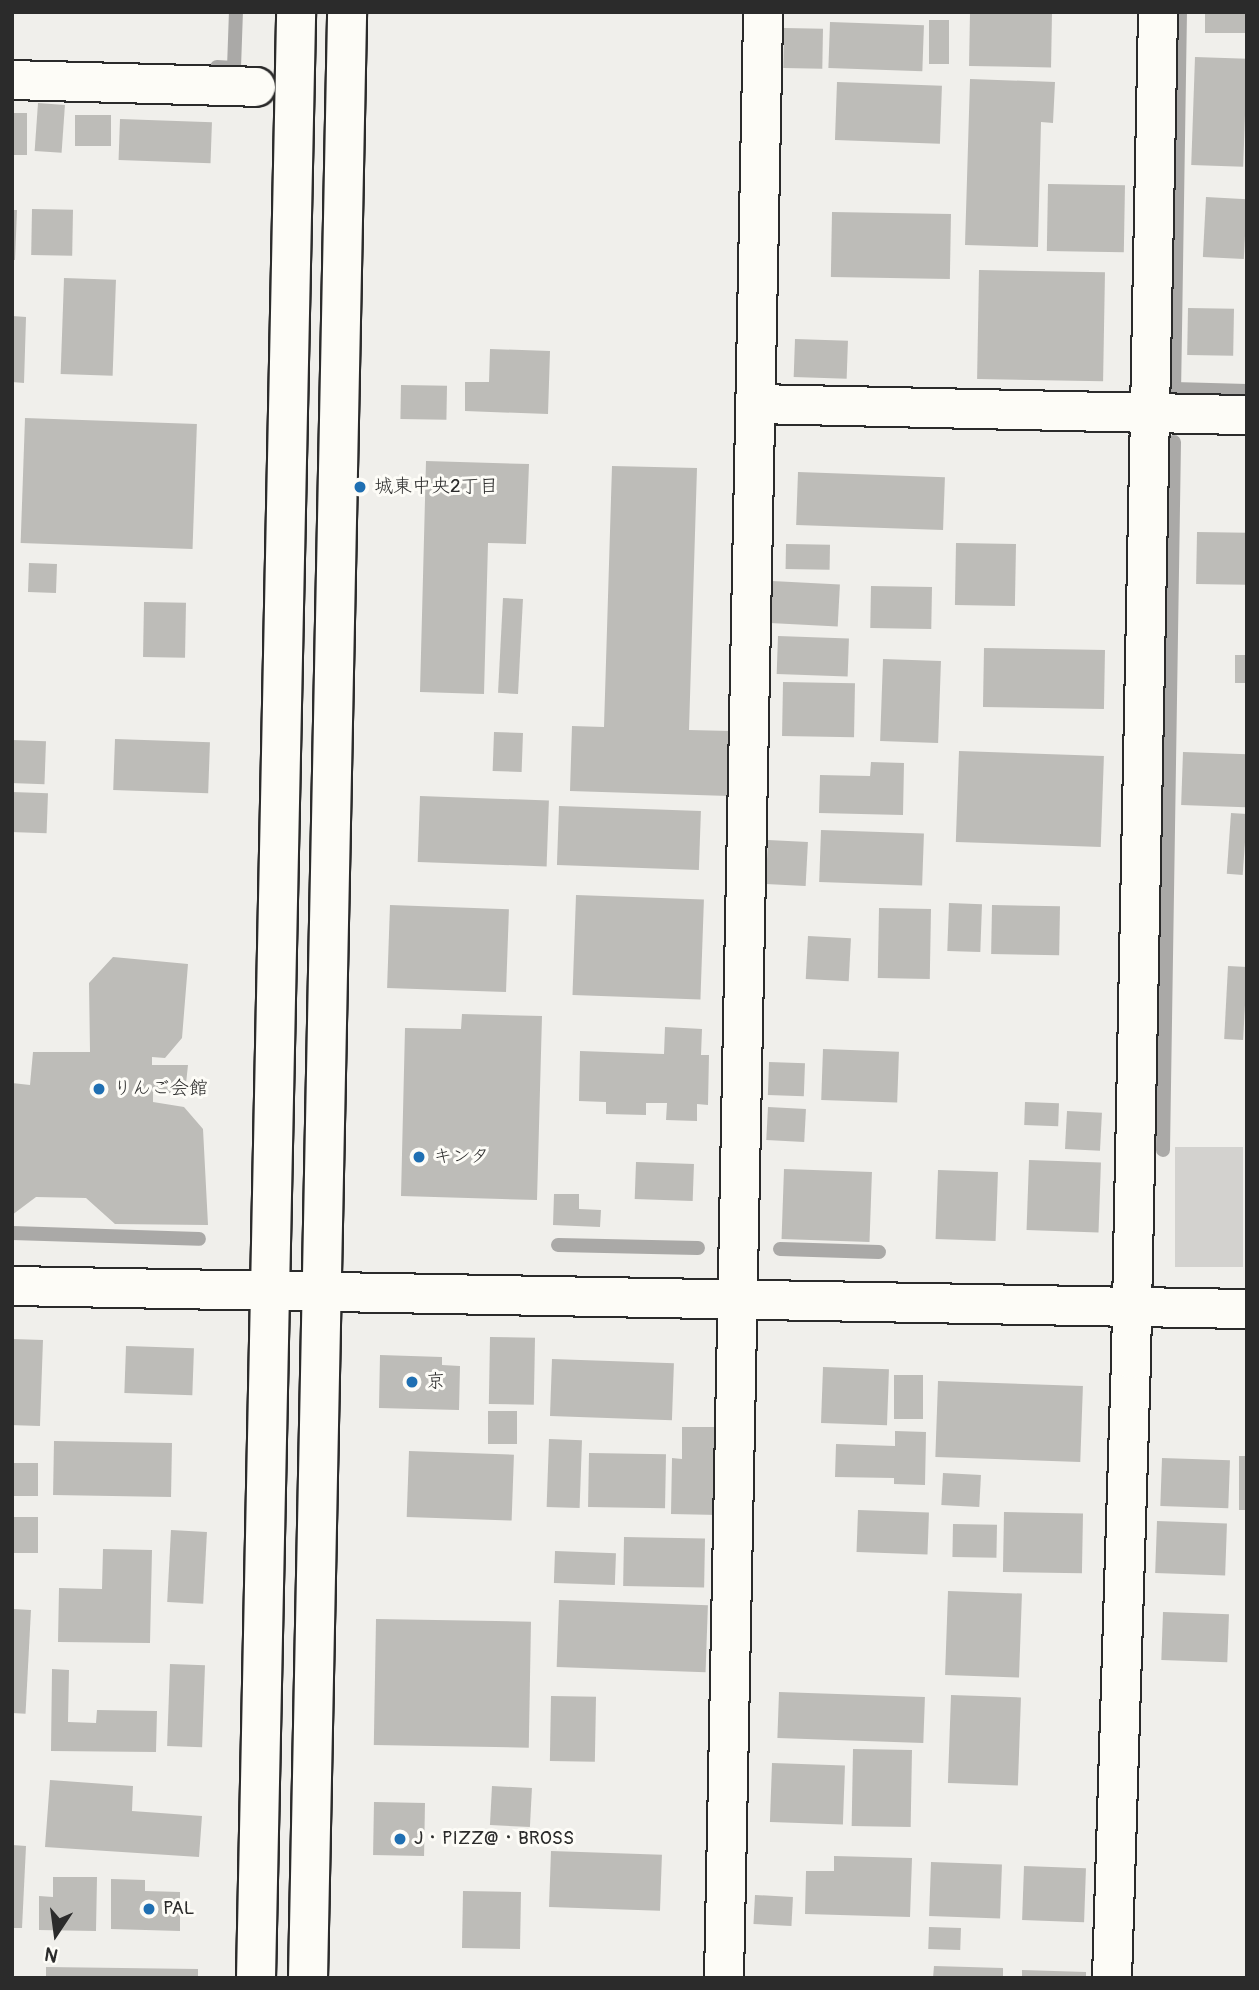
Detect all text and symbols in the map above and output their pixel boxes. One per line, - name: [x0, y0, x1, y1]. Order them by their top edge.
- place label: 城東中央2丁目: [374, 476, 499, 498]
- marker: 城東中央2丁目: [352, 479, 368, 495]
- place label: りんご会館: [113, 1078, 208, 1100]
- marker: りんご会館: [91, 1081, 107, 1097]
- place label: キンタ: [433, 1146, 490, 1168]
- marker: キンタ: [411, 1149, 427, 1165]
- place label: 京: [426, 1371, 445, 1393]
- marker: 京: [404, 1374, 420, 1390]
- place label: J・PIZZ@・BROSS: [414, 1828, 574, 1850]
- marker: J・PIZZ@・BROSS: [392, 1831, 408, 1847]
- place label: PAL: [163, 1898, 194, 1920]
- north arrow: [21, 1899, 91, 1969]
- marker: PAL: [141, 1901, 157, 1917]
- text: N: [42, 1941, 60, 1968]

